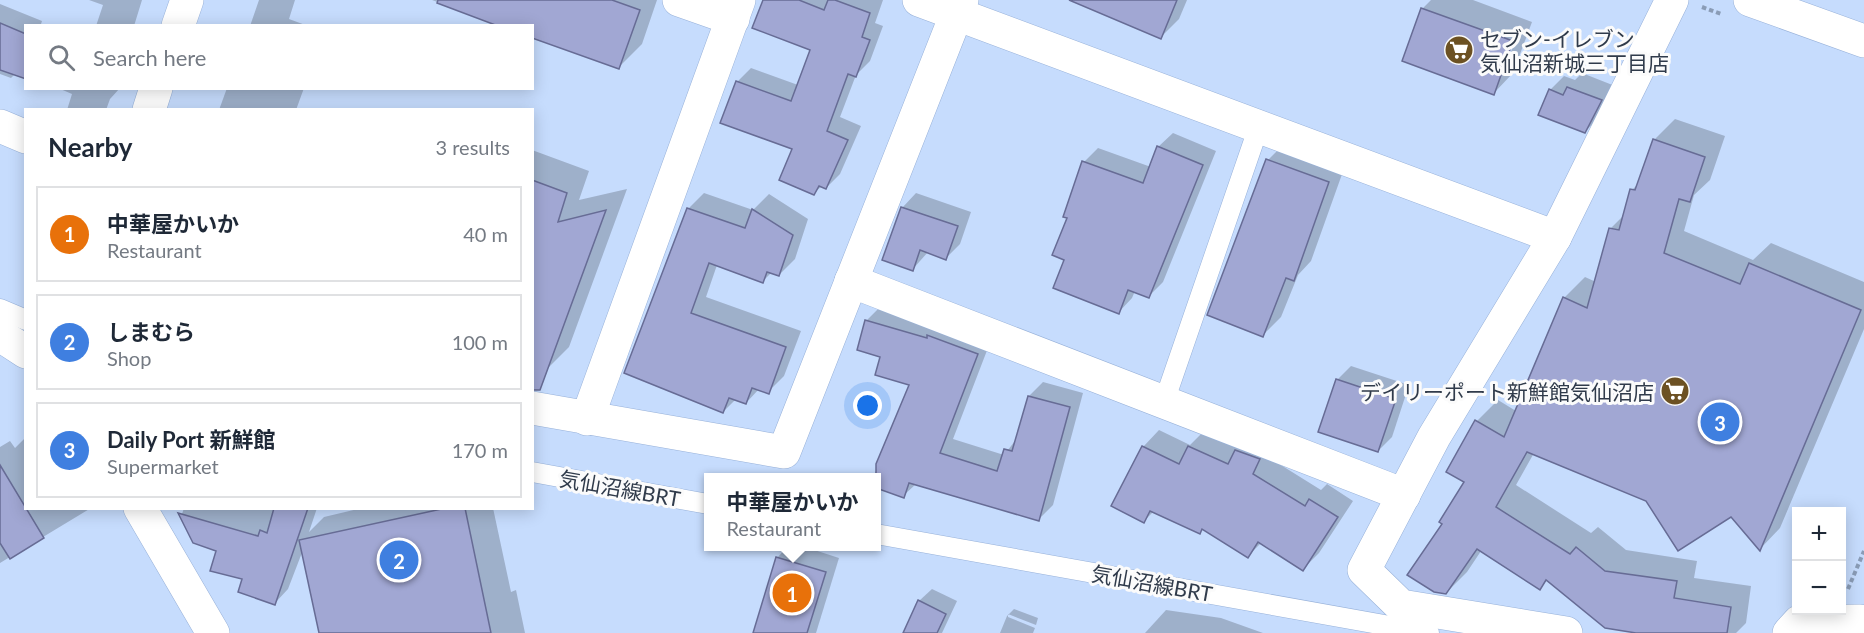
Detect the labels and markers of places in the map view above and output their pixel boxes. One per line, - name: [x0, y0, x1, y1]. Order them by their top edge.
- place label: セブン-イレブン 気仙沼新城三丁目店: [1480, 26, 1669, 75]
- supermarket icon: セブン-イレブン 気仙沼新城三丁目店: [1443, 34, 1475, 66]
- supermarket icon: デイリーポート新鮮館気仙沼店: [1659, 375, 1691, 407]
- place label: デイリーポート新鮮館気仙沼店: [1360, 379, 1654, 404]
- pin: 3: [1700, 400, 1740, 444]
- pin: 2: [380, 538, 418, 582]
- pin: 1: [772, 570, 812, 616]

